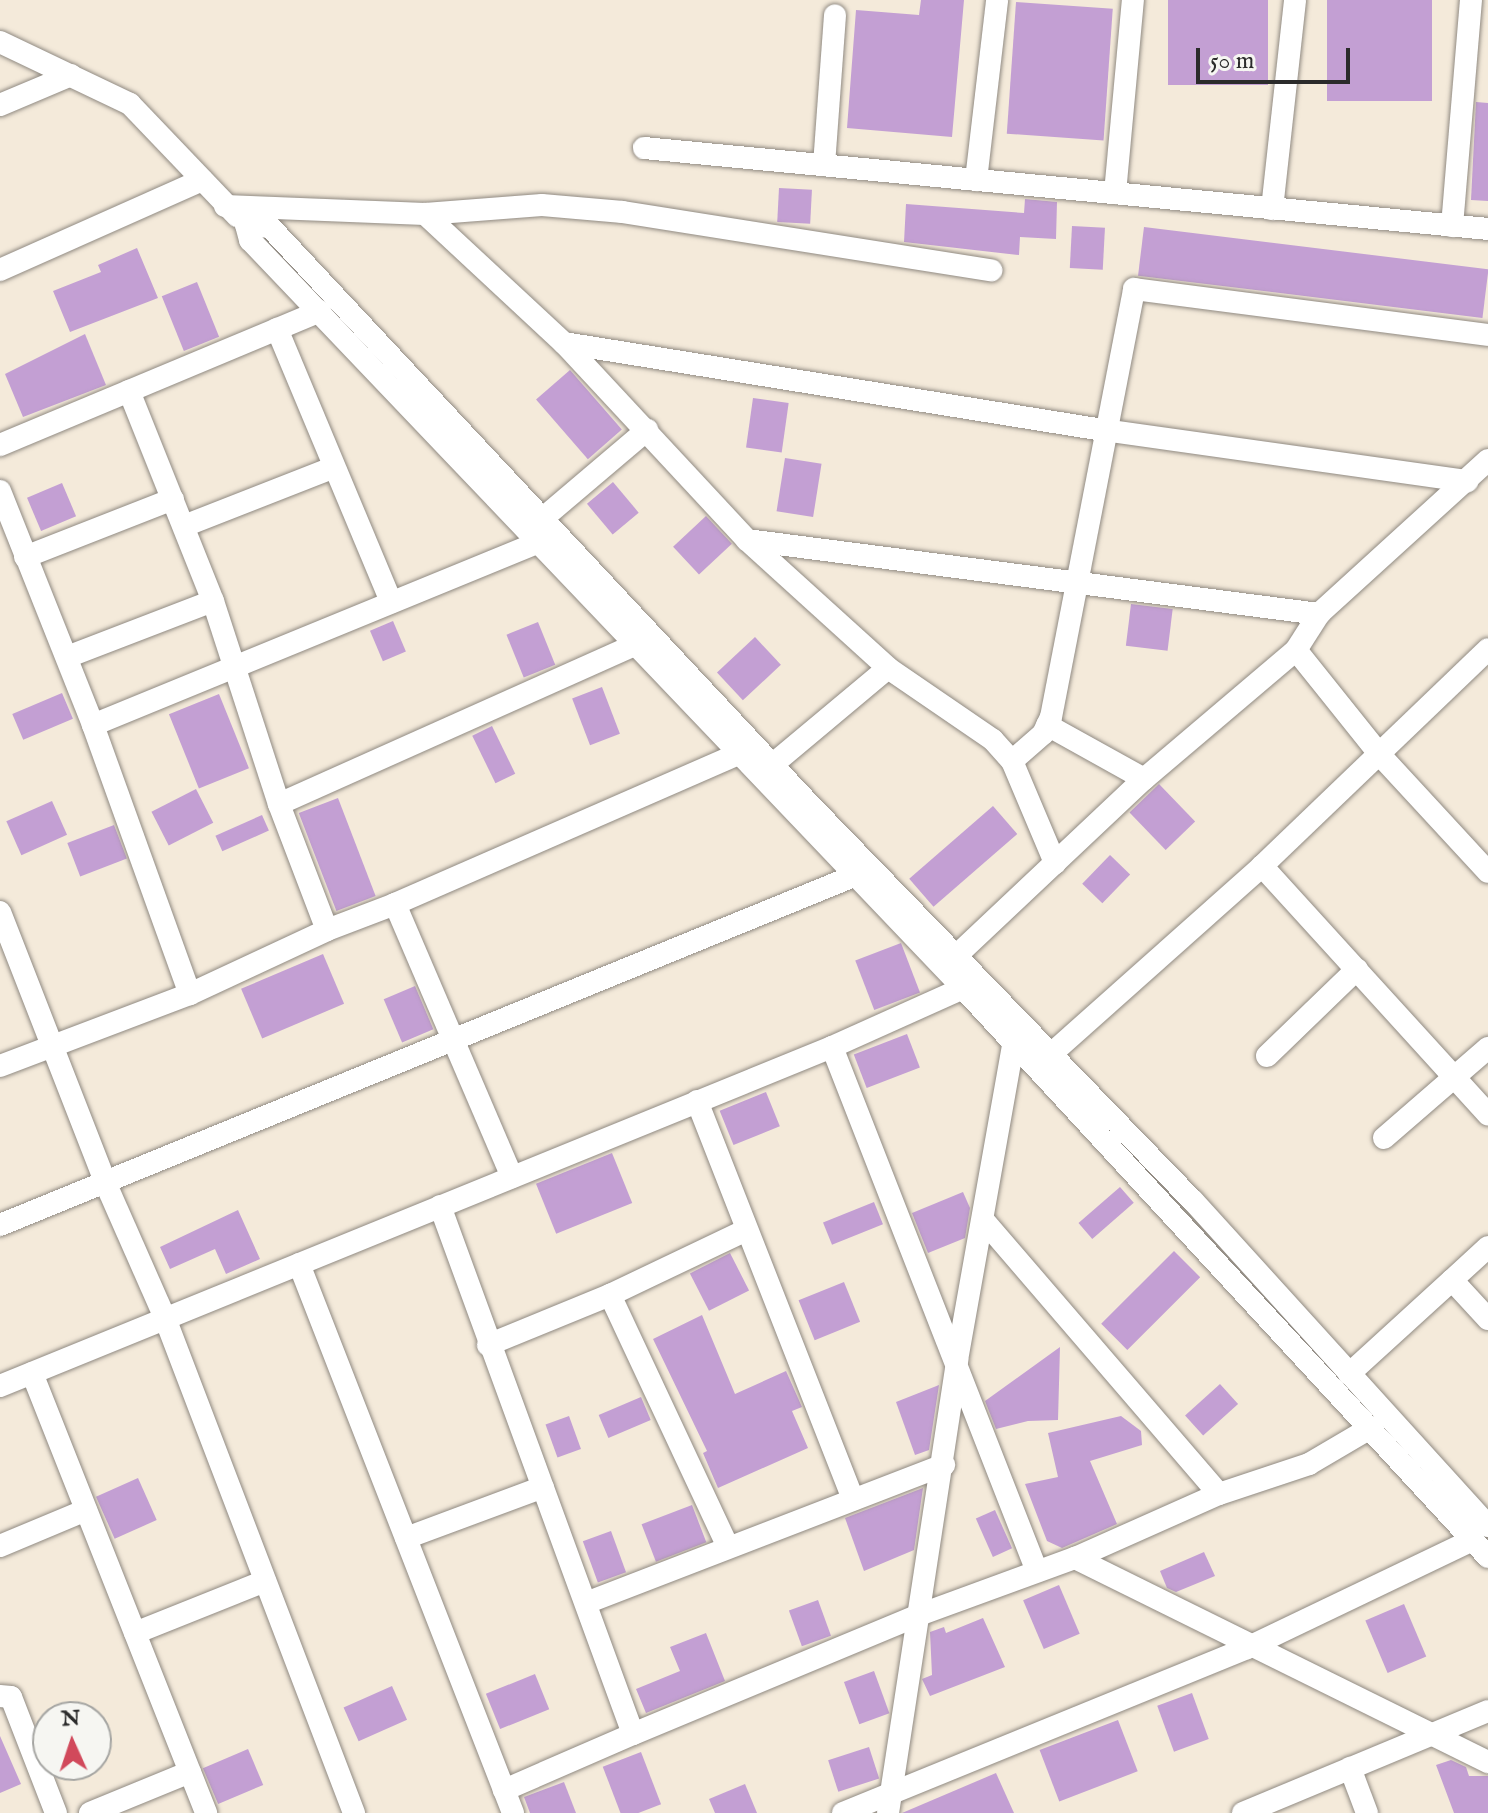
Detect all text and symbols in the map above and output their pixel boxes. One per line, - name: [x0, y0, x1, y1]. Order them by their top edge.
- scale bar: [1200, 32, 1354, 82]
- text: 50 m: [1210, 46, 1254, 77]
- north arrow: [32, 1701, 112, 1781]
- text: N: [61, 1705, 81, 1734]

